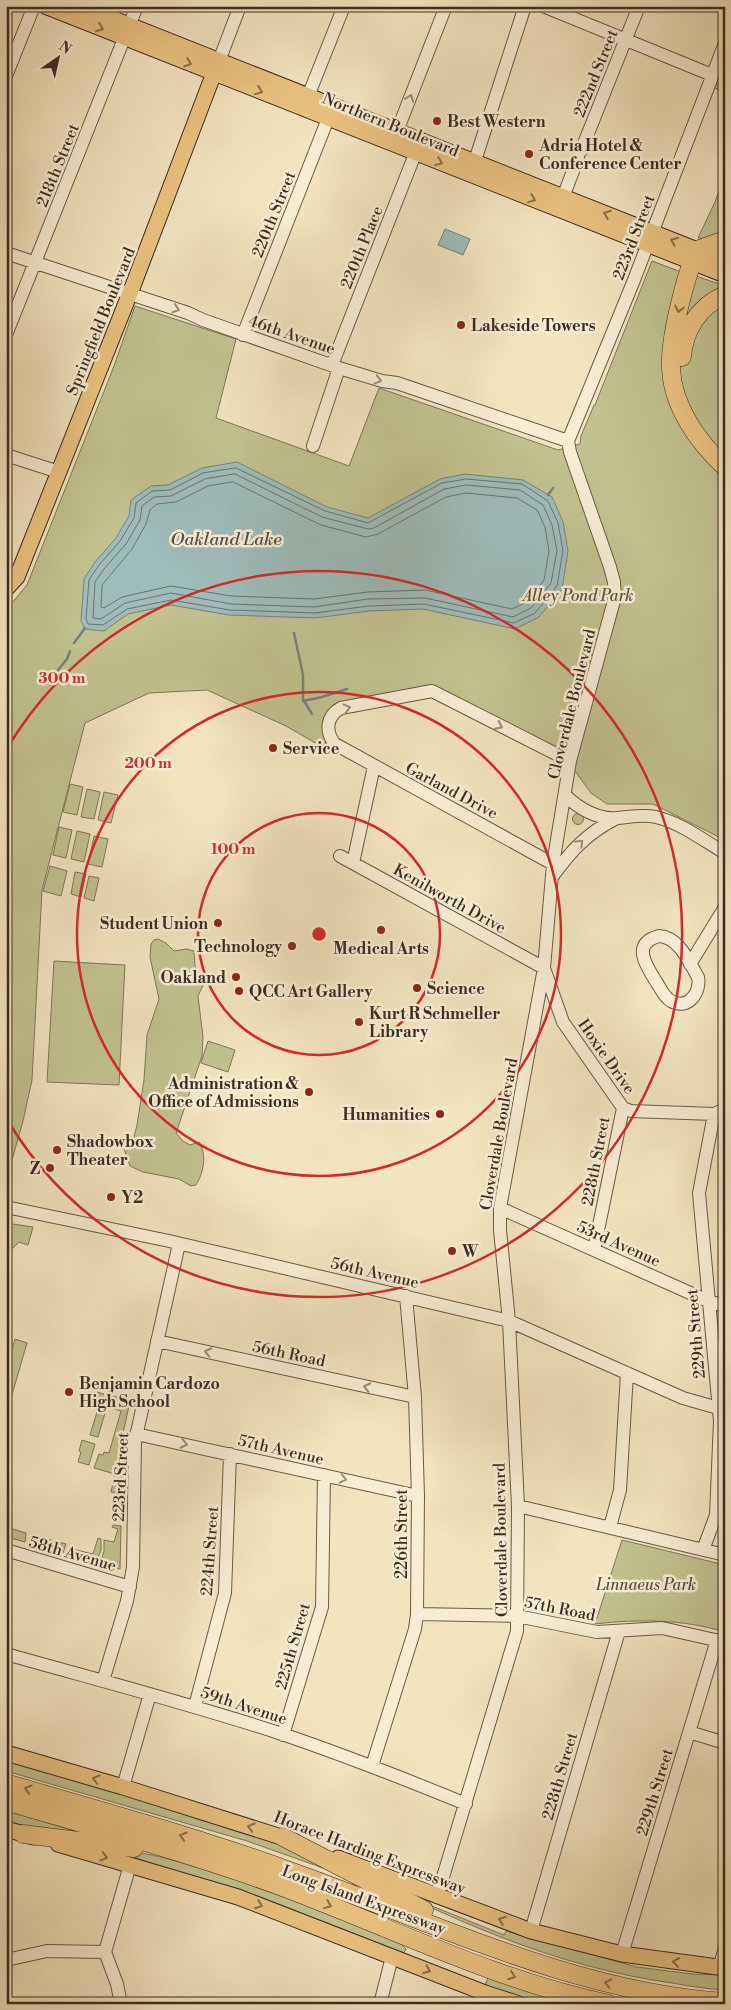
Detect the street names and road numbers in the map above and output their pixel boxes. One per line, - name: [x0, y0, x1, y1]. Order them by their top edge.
- street label: 222nd Street: [569, 26, 623, 120]
- street label: Northern Boulevard: [319, 88, 462, 161]
- street label: 218th Street: [32, 121, 84, 210]
- street label: 220th Street: [248, 168, 300, 260]
- street label: 223rd Street: [609, 192, 659, 283]
- street label: 220th Place: [336, 203, 388, 292]
- street label: Springfield Boulevard: [62, 244, 140, 398]
- street label: 46th Avenue: [246, 311, 338, 359]
- street label: Cloverdale Boulevard: [544, 627, 600, 782]
- street label: Garland Drive: [402, 758, 501, 824]
- street label: Kenilworth Drive: [390, 860, 509, 938]
- street label: Hoxie Drive: [573, 1015, 639, 1098]
- street label: Cloverdale Boulevard: [476, 1056, 522, 1212]
- street label: 228th Street: [578, 1115, 614, 1207]
- street label: 53rd Avenue: [574, 1217, 664, 1271]
- street label: 56th Avenue: [329, 1253, 421, 1293]
- street label: 229th Street: [682, 1288, 710, 1380]
- street label: 56th Road: [250, 1336, 327, 1371]
- street label: 57th Avenue: [236, 1430, 326, 1470]
- street label: 223rd Street: [109, 1431, 133, 1522]
- street label: Cloverdale Boulevard: [490, 1463, 512, 1617]
- street label: 226th Street: [392, 1489, 412, 1579]
- street label: 224th Street: [197, 1505, 223, 1597]
- street label: 58th Avenue: [27, 1532, 119, 1576]
- street label: 57th Road: [523, 1592, 597, 1626]
- street label: 225th Street: [271, 1600, 315, 1692]
- street label: 59th Avenue: [198, 1683, 290, 1729]
- street label: 228th Street: [538, 1730, 582, 1822]
- street label: 229th Street: [632, 1746, 678, 1838]
- street label: Horace Harding Expressway: [271, 1807, 469, 1899]
- street label: Long Island Expressway: [279, 1861, 449, 1939]

